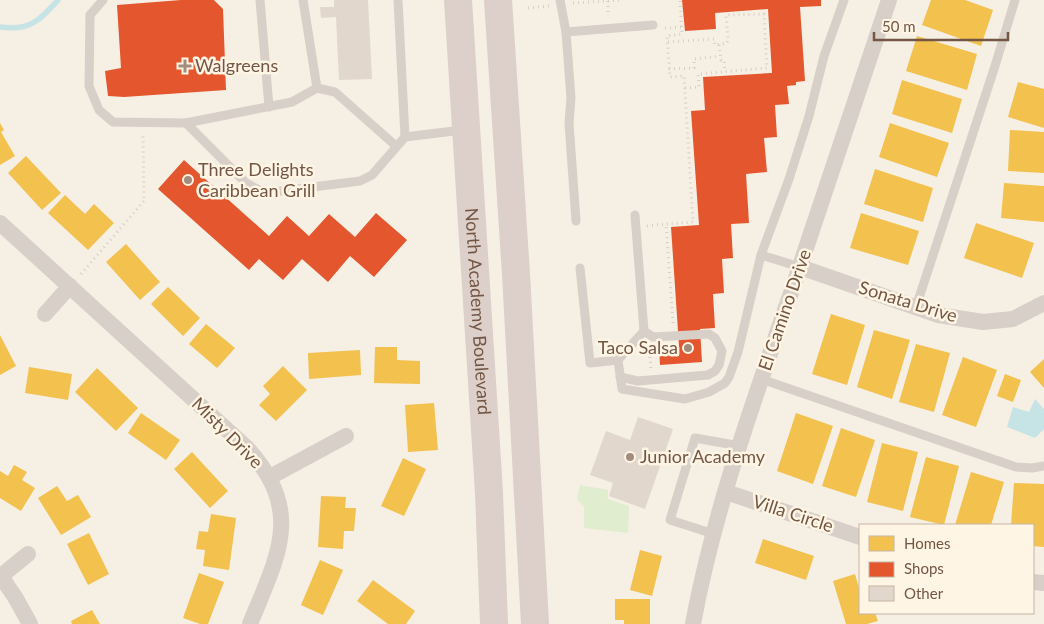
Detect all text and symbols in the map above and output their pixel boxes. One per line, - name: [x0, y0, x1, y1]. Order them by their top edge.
- scale bar: [874, 10, 1008, 42]
- text: 50 m: [882, 17, 916, 35]
- place label: Walgreens: [195, 54, 278, 76]
- marker: Walgreens: [179, 60, 191, 72]
- place label: Three Delights Caribbean Grill: [198, 158, 315, 201]
- marker: Three Delights Caribbean Grill: [182, 174, 194, 186]
- street label: North Academy Boulevard: [461, 207, 496, 416]
- street label: El Camino Drive: [753, 246, 815, 373]
- street label: Sonata Drive: [856, 276, 960, 326]
- place label: Taco Salsa: [598, 336, 678, 358]
- marker: Taco Salsa: [682, 342, 694, 354]
- street label: Misty Drive: [188, 392, 268, 472]
- place label: Junior Academy: [640, 445, 766, 467]
- marker: Junior Academy: [624, 451, 636, 463]
- street label: Villa Circle: [750, 490, 836, 536]
- legend: [859, 524, 1034, 614]
- text: Homes: [904, 534, 950, 552]
- text: Shops: [904, 559, 944, 577]
- text: Other: [904, 584, 944, 602]

